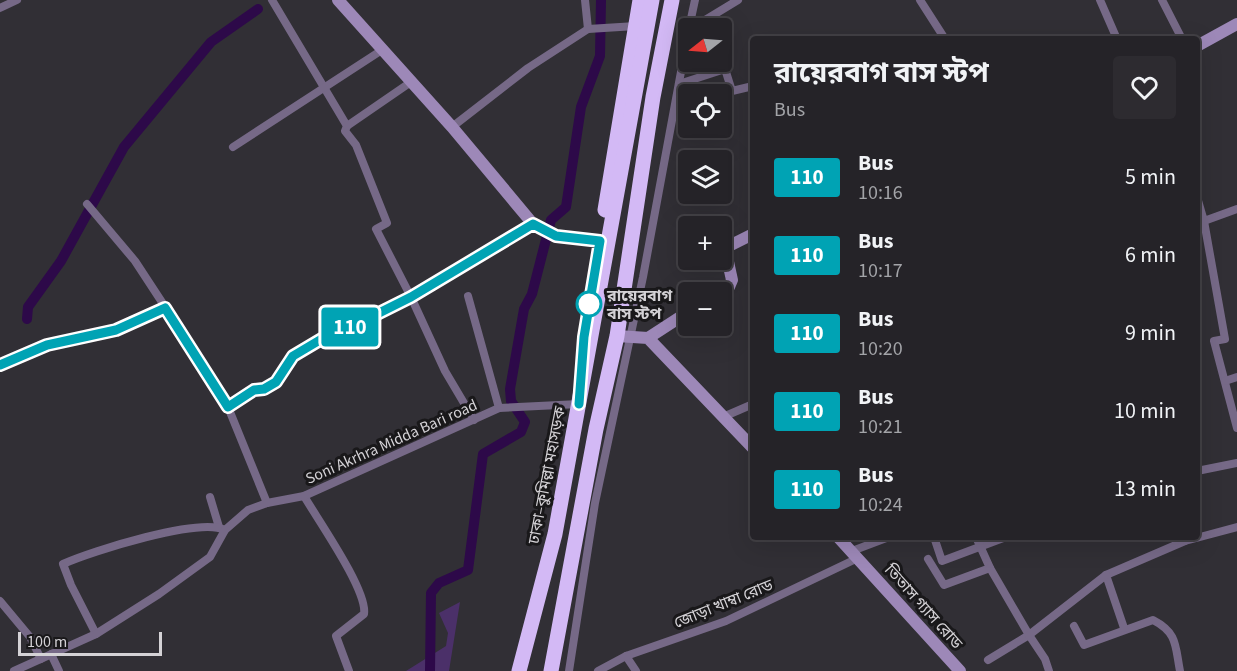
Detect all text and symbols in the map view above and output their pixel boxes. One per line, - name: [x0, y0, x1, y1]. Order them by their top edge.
- north arrow: [678, 18, 732, 72]
- map controls: [678, 18, 732, 336]
- text: রায়েরবাগ বাস স্টপ: [774, 53, 989, 93]
- button: heart: [1113, 56, 1176, 119]
- button: locate: [678, 84, 732, 138]
- text: Bus: [774, 96, 805, 124]
- text: Bus: [858, 147, 894, 179]
- button: layers: [678, 150, 732, 204]
- text: 5 min: [1125, 161, 1176, 193]
- text: 110: [790, 162, 824, 192]
- text: 10:16: [858, 179, 903, 207]
- button: +: [678, 216, 732, 270]
- text: Bus: [858, 225, 894, 257]
- text: 6 min: [1125, 239, 1176, 271]
- text: 110: [790, 240, 824, 270]
- text: 10:17: [858, 257, 903, 285]
- button: −: [678, 282, 732, 336]
- place label: রায়েরবাগ বাস স্টপ: [606, 285, 673, 325]
- marker: রায়েরবাগ বাস স্টপ: [576, 291, 602, 317]
- text: Bus: [858, 303, 894, 335]
- line badge: 110: [316, 308, 385, 346]
- text: 110: [333, 312, 367, 342]
- text: 9 min: [1125, 317, 1176, 349]
- text: 110: [790, 318, 824, 348]
- text: 10:20: [858, 335, 903, 363]
- text: Bus: [858, 381, 894, 413]
- street label: Soni Akrhra Midda Bari road: [302, 394, 481, 490]
- text: 10 min: [1114, 395, 1176, 427]
- text: 110: [790, 396, 824, 426]
- street label: ঢাকা–কুমিল্লা মহাসড়ক: [523, 403, 571, 547]
- text: 10:21: [858, 413, 903, 441]
- text: Bus: [858, 459, 894, 491]
- text: 13 min: [1114, 473, 1176, 505]
- text: 110: [790, 474, 824, 504]
- text: 10:24: [858, 491, 903, 519]
- street label: তিতাস গ্যাস রোড: [878, 559, 968, 654]
- street label: জোড়া খাম্বা রোড: [670, 574, 777, 634]
- scale bar: [18, 629, 162, 656]
- text: 100 m: [27, 631, 67, 653]

